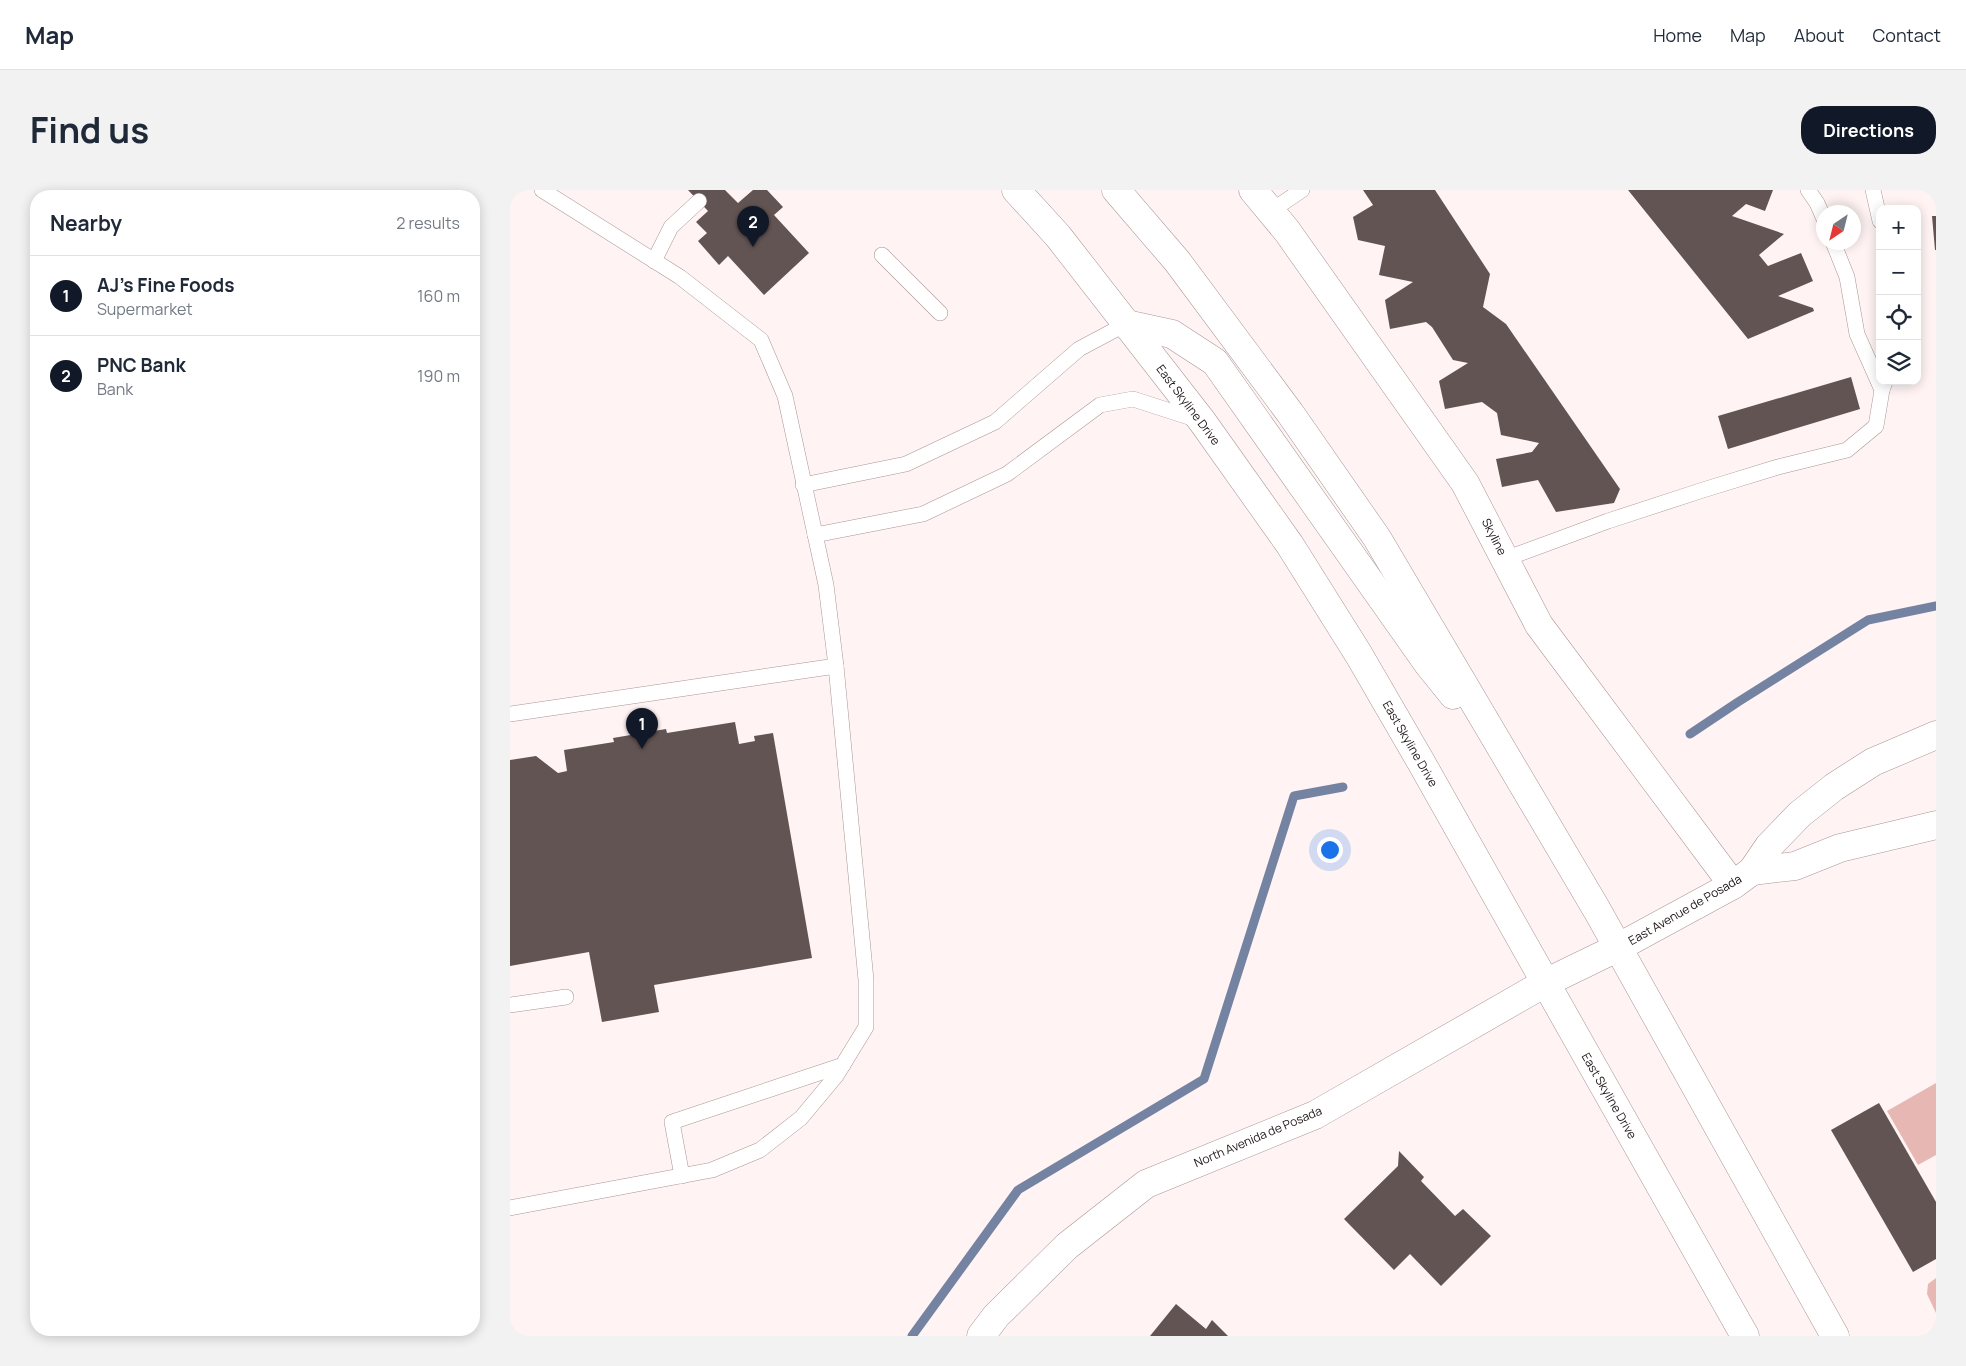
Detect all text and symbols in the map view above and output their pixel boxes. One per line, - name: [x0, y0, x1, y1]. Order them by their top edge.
- text: Map: [25, 18, 74, 51]
- text: Home: [1653, 23, 1702, 47]
- text: Map: [1730, 23, 1766, 47]
- text: About: [1794, 23, 1844, 47]
- text: Contact: [1872, 23, 1941, 47]
- text: Find us: [30, 106, 149, 154]
- button: Directions: [1801, 106, 1936, 154]
- north arrow: [1816, 205, 1861, 250]
- map controls: [1876, 205, 1921, 385]
- button: +: [1876, 205, 1921, 250]
- pin: 2: [737, 206, 769, 247]
- text: Nearby: [50, 209, 122, 237]
- text: 2 results: [396, 212, 460, 234]
- button: −: [1876, 250, 1921, 295]
- text: AJ's Fine Foods: [97, 272, 235, 298]
- text: 1: [62, 285, 70, 307]
- text: 160 m: [417, 285, 460, 307]
- button: locate: [1876, 295, 1921, 340]
- text: Supermarket: [97, 298, 193, 320]
- button: layers: [1876, 340, 1921, 385]
- text: PNC Bank: [97, 352, 186, 378]
- street label: East Skyline Drive: [1152, 361, 1224, 448]
- text: 2: [61, 365, 71, 387]
- text: 190 m: [417, 365, 460, 387]
- text: Bank: [97, 378, 133, 400]
- street label: Skyline: [1478, 515, 1511, 558]
- street label: East Skyline Drive: [1379, 698, 1442, 790]
- pin: 1: [626, 708, 658, 749]
- your location: [1317, 837, 1343, 863]
- street label: East Avenue de Posada: [1625, 870, 1744, 949]
- street label: East Skyline Drive: [1578, 1050, 1641, 1142]
- street label: North Avenida de Posada: [1191, 1102, 1324, 1171]

